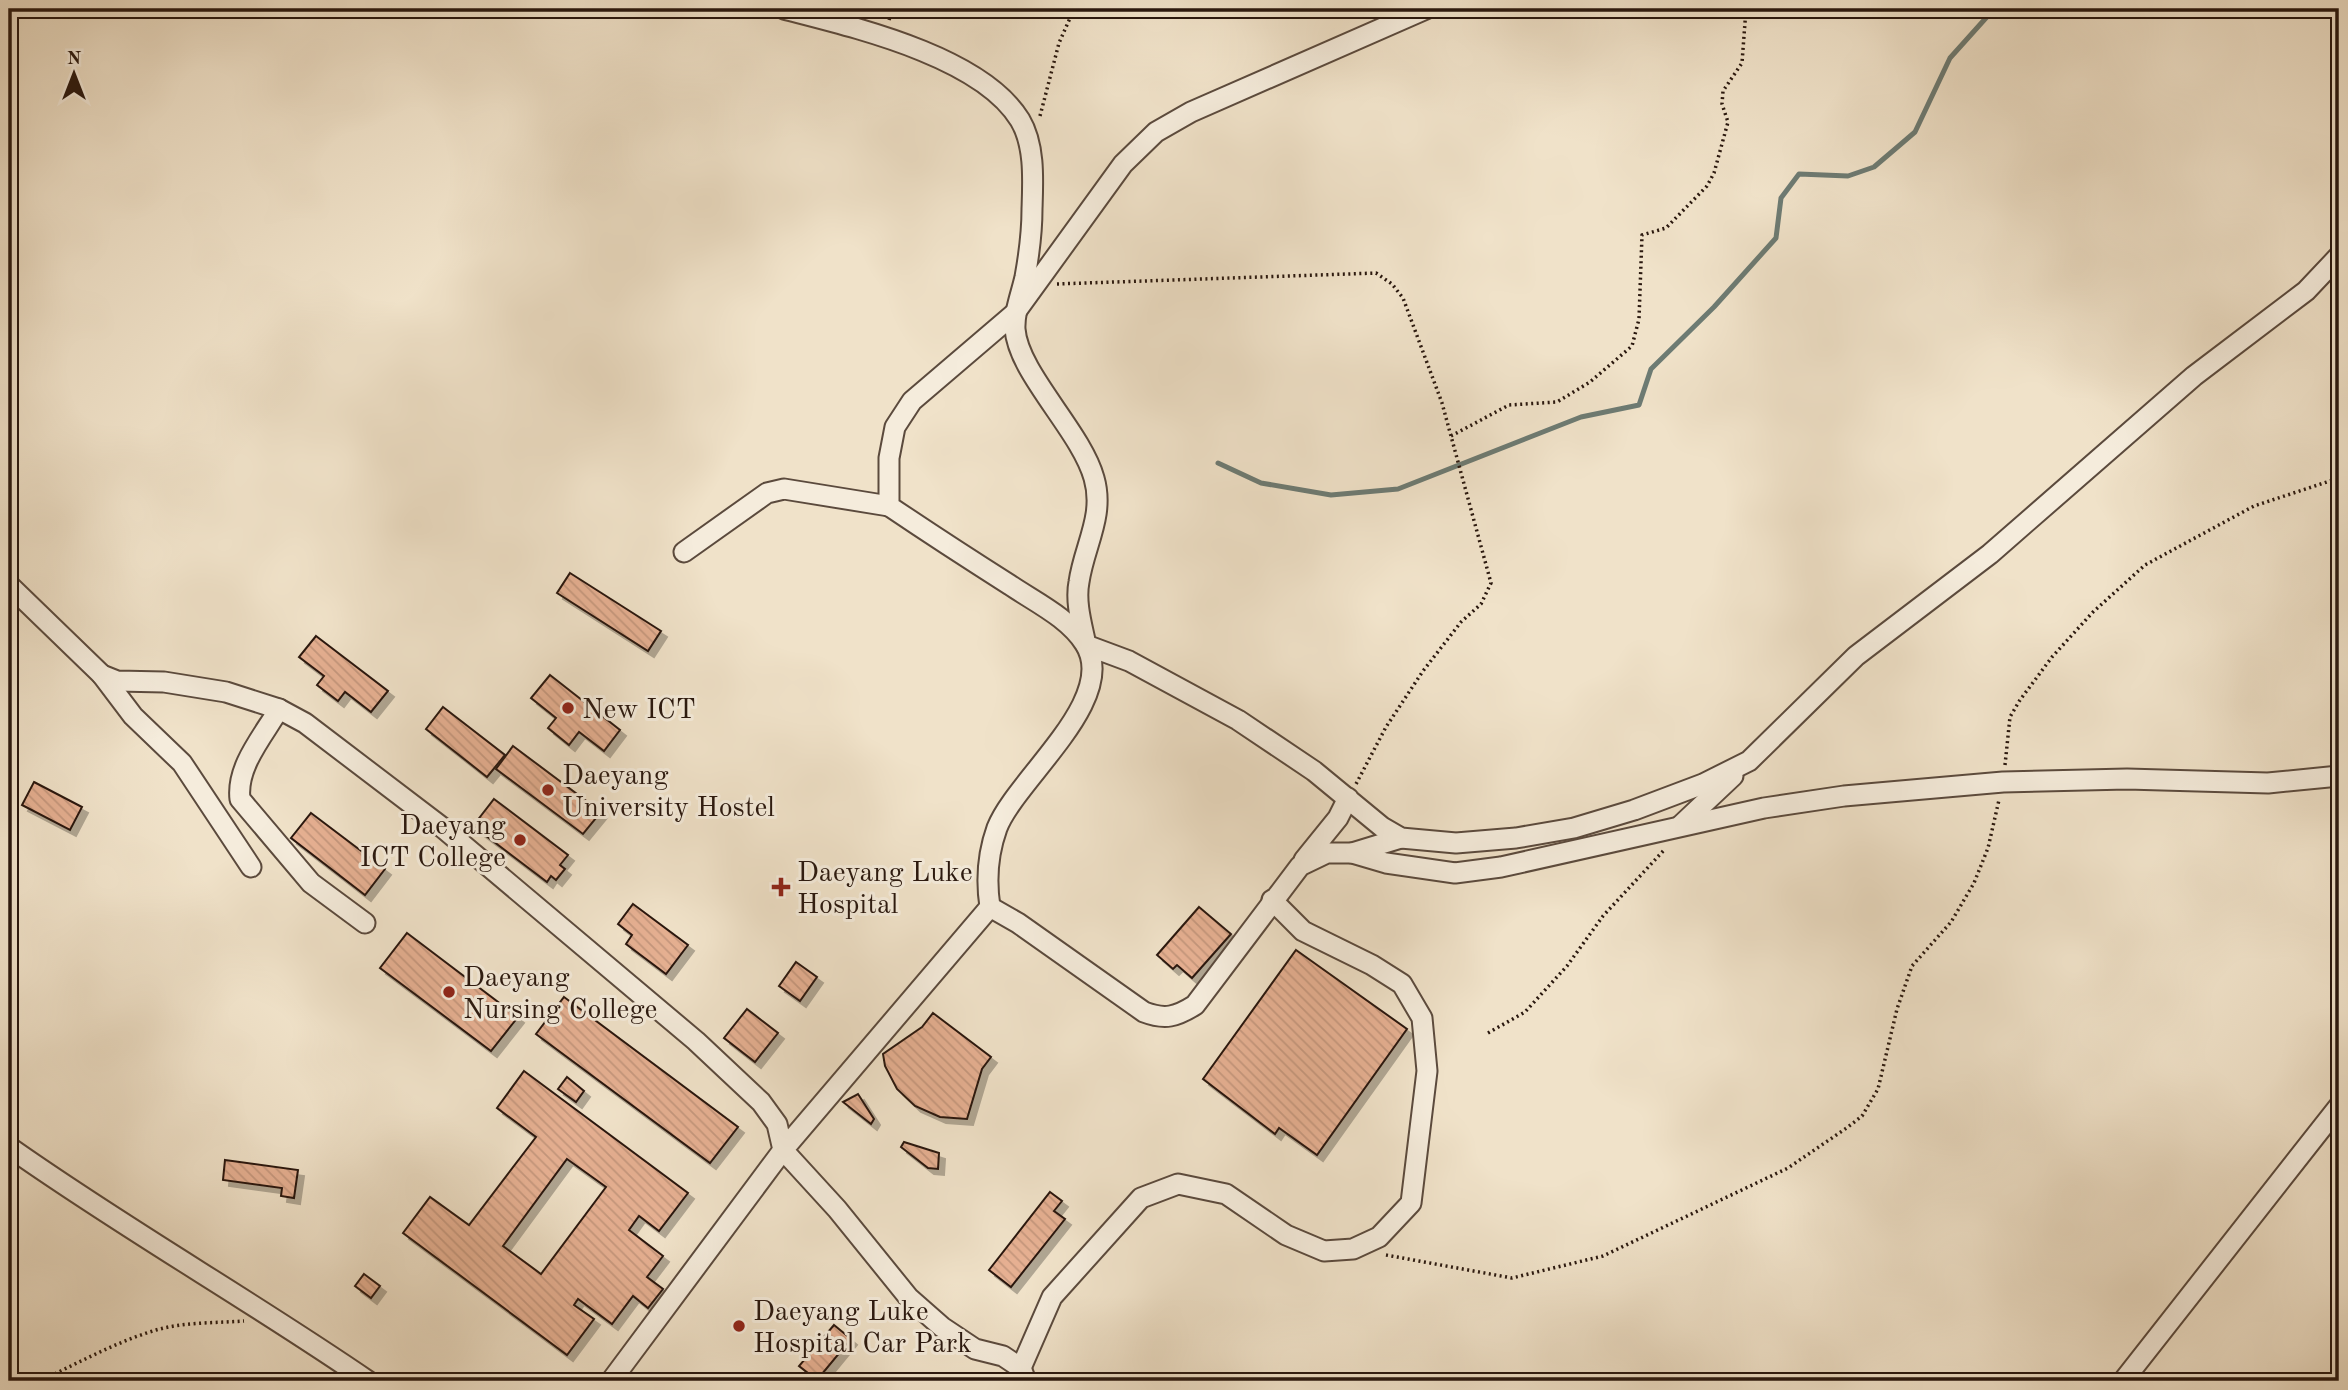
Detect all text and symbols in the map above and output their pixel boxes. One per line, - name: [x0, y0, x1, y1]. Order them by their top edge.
- north arrow: [38, 38, 108, 108]
- text: N: [67, 50, 82, 69]
- place label: New ICT: [582, 697, 696, 725]
- marker: New ICT: [560, 700, 576, 716]
- place label: Daeyang University Hostel: [562, 763, 775, 823]
- marker: Daeyang University Hostel: [540, 782, 556, 798]
- place label: Daeyang ICT College: [360, 813, 506, 873]
- marker: Daeyang ICT College: [512, 832, 528, 848]
- place label: Daeyang Luke Hospital: [797, 860, 973, 920]
- marker: Daeyang Luke Hospital: [771, 877, 791, 897]
- place label: Daeyang Nursing College: [463, 965, 657, 1025]
- marker: Daeyang Nursing College: [441, 984, 457, 1000]
- place label: Daeyang Luke Hospital Car Park: [753, 1299, 972, 1359]
- marker: Daeyang Luke Hospital Car Park: [731, 1318, 747, 1334]

